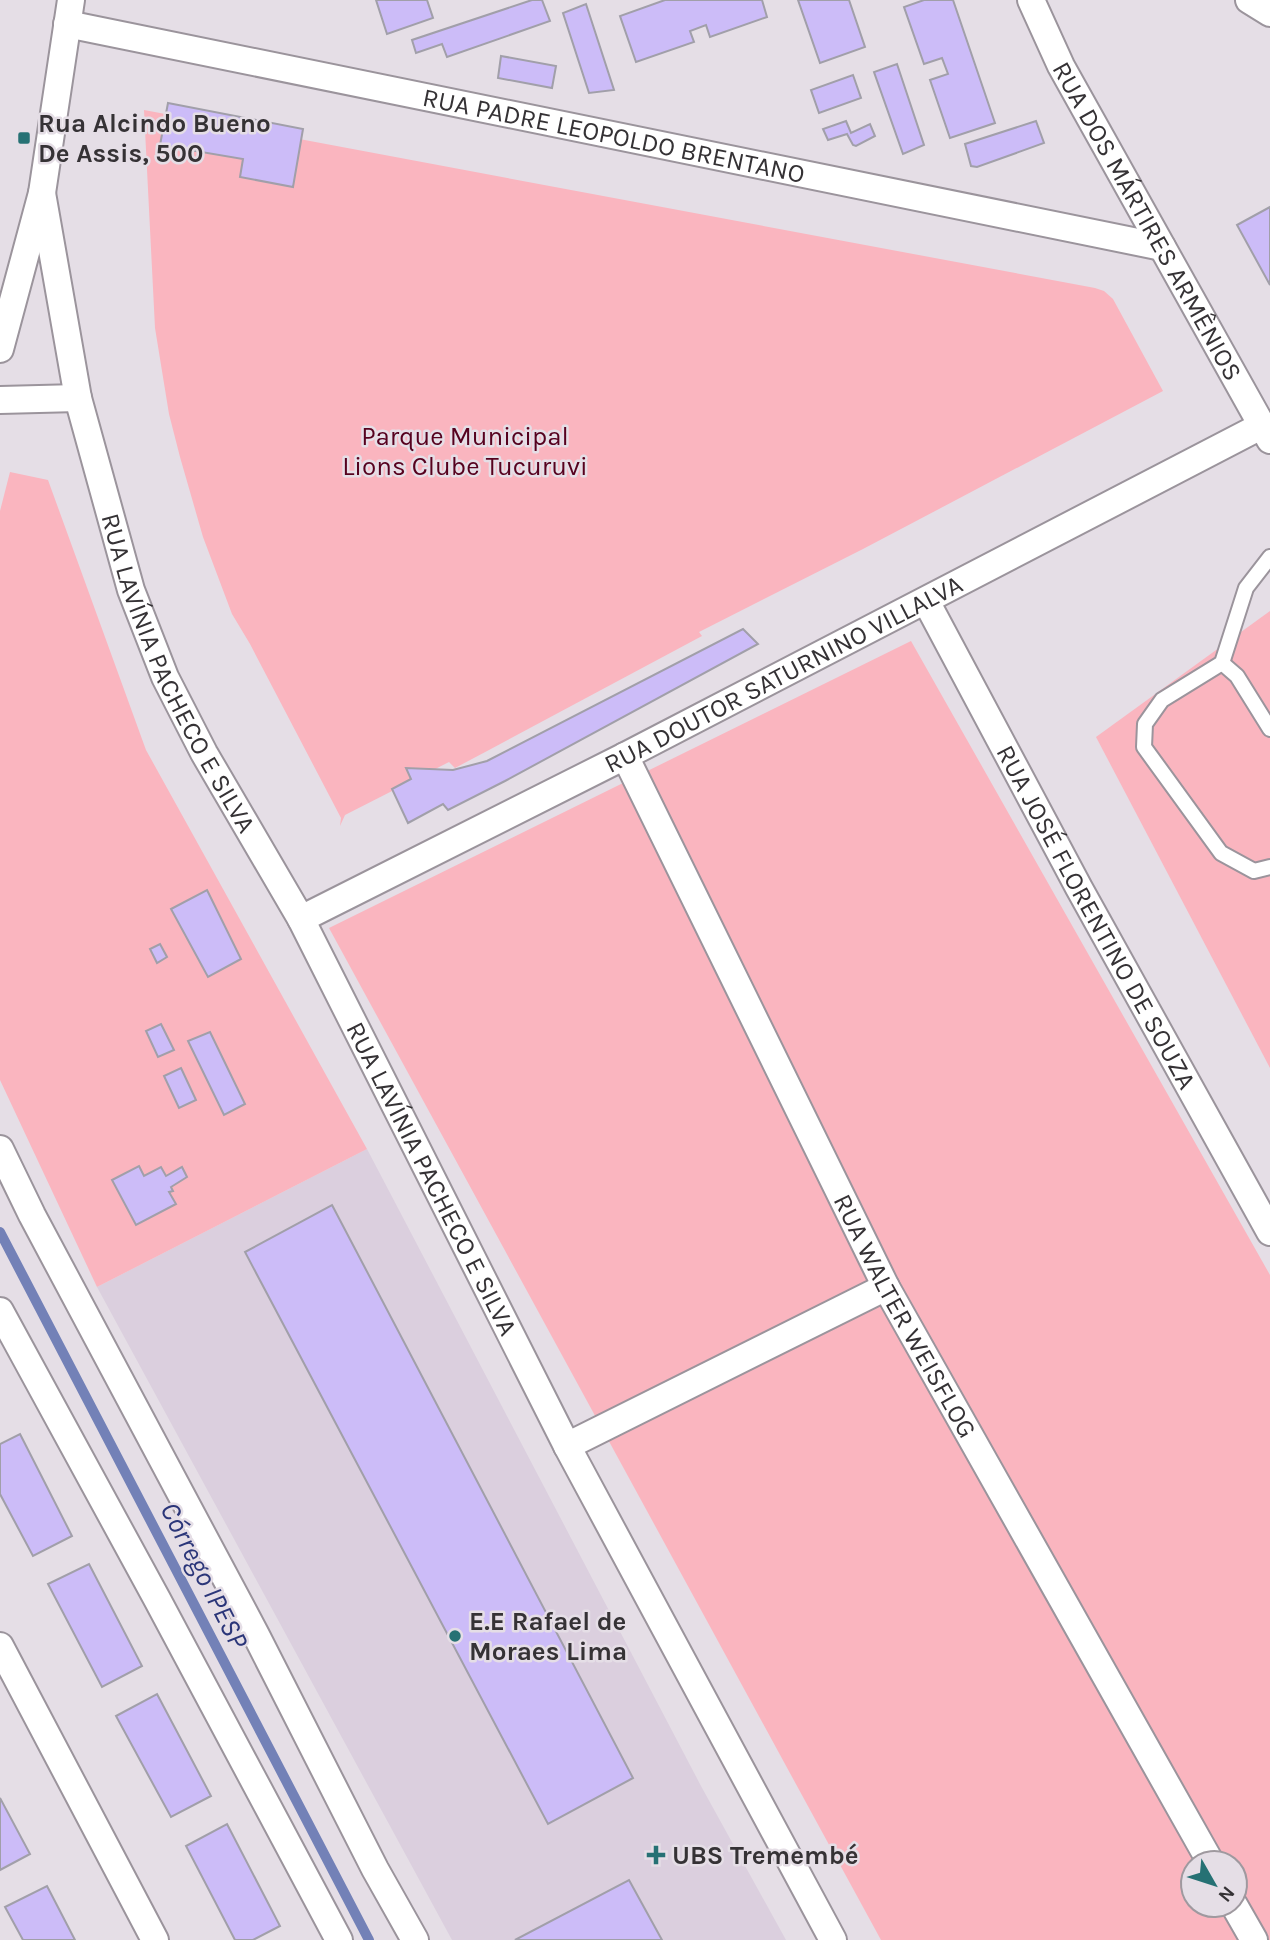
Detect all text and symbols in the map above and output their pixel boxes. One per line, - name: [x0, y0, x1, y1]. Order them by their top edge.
- street label: RUA DOS MÁRTIRES ARMÊNIOS: [1046, 56, 1249, 386]
- street label: RUA PADRE LEOPOLDO BRENTANO: [420, 82, 808, 190]
- place label: Rua Alcindo Bueno De Assis, 500: [38, 108, 271, 169]
- marker: Rua Alcindo Bueno De Assis, 500: [16, 130, 32, 146]
- park label: Parque Municipal Lions Clube Tucuruvi: [342, 421, 588, 482]
- street label: RUA LAVÍNIA PACHECO E SILVA: [95, 510, 262, 838]
- street label: RUA DOUTOR SATURNINO VILLALVA: [599, 569, 968, 780]
- street label: RUA JOSÉ FLORENTINO DE SOUZA: [990, 740, 1203, 1095]
- street label: RUA LAVÍNIA PACHECO E SILVA: [339, 1017, 524, 1341]
- street label: RUA WALTER WEISFLOG: [827, 1189, 983, 1443]
- water label: Córrego IPESP: [154, 1497, 256, 1655]
- place label: E.E Rafael de Moraes Lima: [469, 1606, 627, 1667]
- marker: E.E Rafael de Moraes Lima: [447, 1628, 463, 1644]
- place label: UBS Tremembé: [672, 1840, 858, 1871]
- marker: UBS Tremembé: [646, 1845, 666, 1865]
- north arrow: [1179, 1849, 1249, 1919]
- text: N: [1214, 1882, 1239, 1906]

